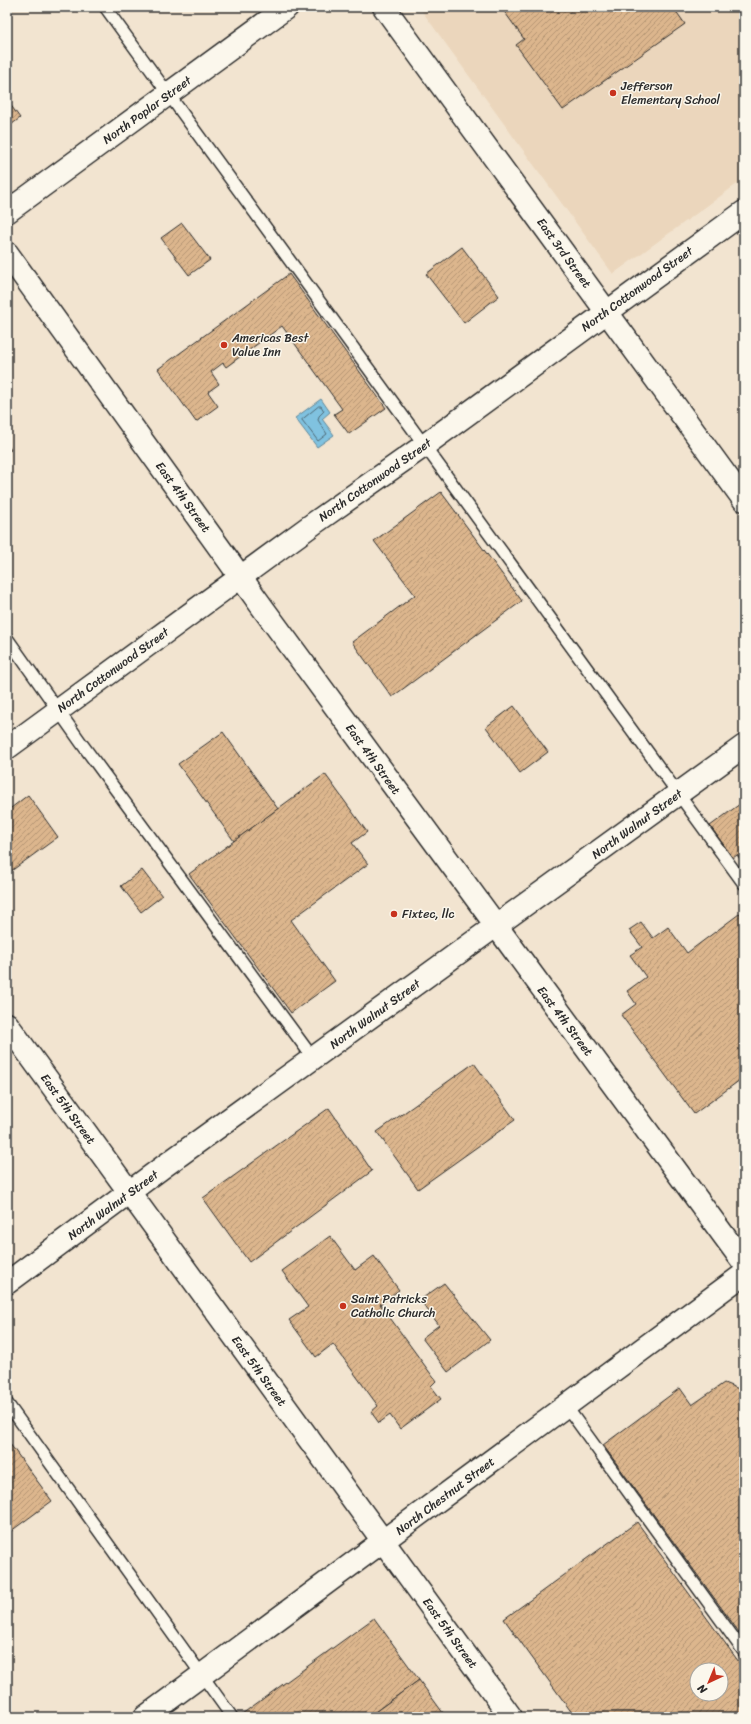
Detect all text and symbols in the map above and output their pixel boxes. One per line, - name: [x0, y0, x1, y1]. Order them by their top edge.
- street label: North Poplar Street: [98, 69, 197, 150]
- place label: Jefferson Elementary School: [620, 75, 721, 111]
- marker: Jefferson Elementary School: [608, 88, 618, 98]
- street label: East 3rd Street: [531, 213, 597, 293]
- street label: North Cottonwood Street: [576, 240, 699, 337]
- place label: Americas Best Value Inn: [231, 327, 309, 363]
- marker: Americas Best Value Inn: [219, 340, 229, 350]
- street label: North Cottonwood Street: [314, 432, 437, 528]
- street label: East 4th Street: [150, 457, 216, 537]
- street label: North Cottonwood Street: [52, 621, 175, 718]
- street label: East 4th Street: [340, 719, 406, 799]
- street label: North Walnut Street: [587, 783, 688, 865]
- place label: Fixtec, llc: [402, 903, 455, 925]
- marker: Fixtec, llc: [389, 909, 399, 919]
- street label: North Walnut Street: [325, 973, 426, 1055]
- street label: East 4th Street: [531, 981, 599, 1061]
- street label: East 5th Street: [35, 1069, 101, 1149]
- street label: North Walnut Street: [63, 1164, 164, 1246]
- place label: Saint Patricks Catholic Church: [351, 1288, 435, 1324]
- marker: Saint Patricks Catholic Church: [338, 1301, 348, 1311]
- street label: East 5th Street: [226, 1331, 292, 1411]
- street label: North Chestnut Street: [390, 1451, 500, 1541]
- street label: East 5th Street: [417, 1593, 483, 1673]
- north arrow: [689, 1662, 729, 1702]
- text: N: [693, 1679, 712, 1699]

